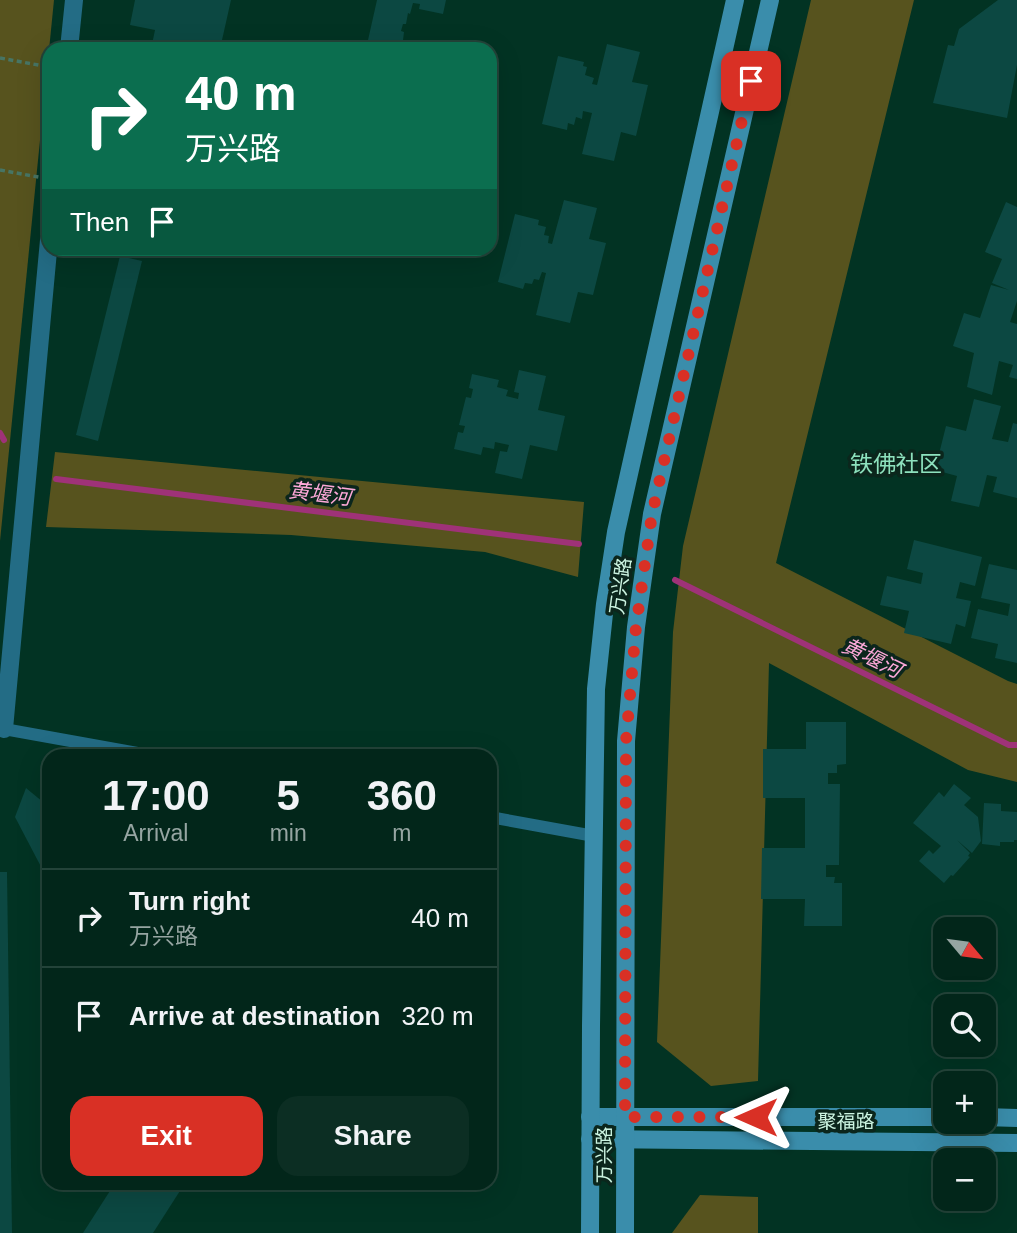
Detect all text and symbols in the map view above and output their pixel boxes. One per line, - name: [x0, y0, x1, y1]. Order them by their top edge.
- pin: [721, 51, 781, 111]
- icon: arrive: [732, 62, 770, 100]
- text: 40 m: [185, 66, 297, 120]
- icon: right: [70, 70, 161, 161]
- text: 万兴路: [185, 131, 281, 167]
- icon: arrive: [143, 203, 181, 241]
- text: Then: [70, 207, 129, 237]
- district label: 铁佛社区: [850, 451, 942, 477]
- water label: 黄堰河: [287, 478, 357, 509]
- street label: 万兴路: [606, 556, 635, 616]
- water label: 黄堰河: [839, 633, 909, 683]
- text: 17:00: [102, 772, 210, 819]
- text: 5: [276, 772, 300, 819]
- text: 360: [367, 772, 437, 819]
- text: Arrival: [123, 820, 188, 846]
- text: min: [270, 820, 307, 846]
- text: m: [392, 820, 411, 846]
- text: Turn right: [129, 886, 250, 916]
- icon: right: [70, 899, 108, 937]
- text: 40 m: [411, 903, 469, 933]
- north arrow: [933, 917, 996, 980]
- map controls: [933, 917, 996, 1211]
- text: 万兴路: [129, 923, 198, 949]
- button: search: [933, 994, 996, 1057]
- icon: arrive: [70, 997, 108, 1035]
- text: Arrive at destination: [129, 1001, 380, 1031]
- text: 320 m: [401, 1001, 474, 1031]
- button: +: [933, 1071, 996, 1134]
- position arrow: [719, 1080, 793, 1154]
- button: Exit: [70, 1096, 263, 1176]
- button: Share: [277, 1096, 469, 1176]
- street label: 聚福路: [817, 1111, 875, 1132]
- street label: 万兴路: [594, 1126, 615, 1184]
- button: −: [933, 1148, 996, 1211]

